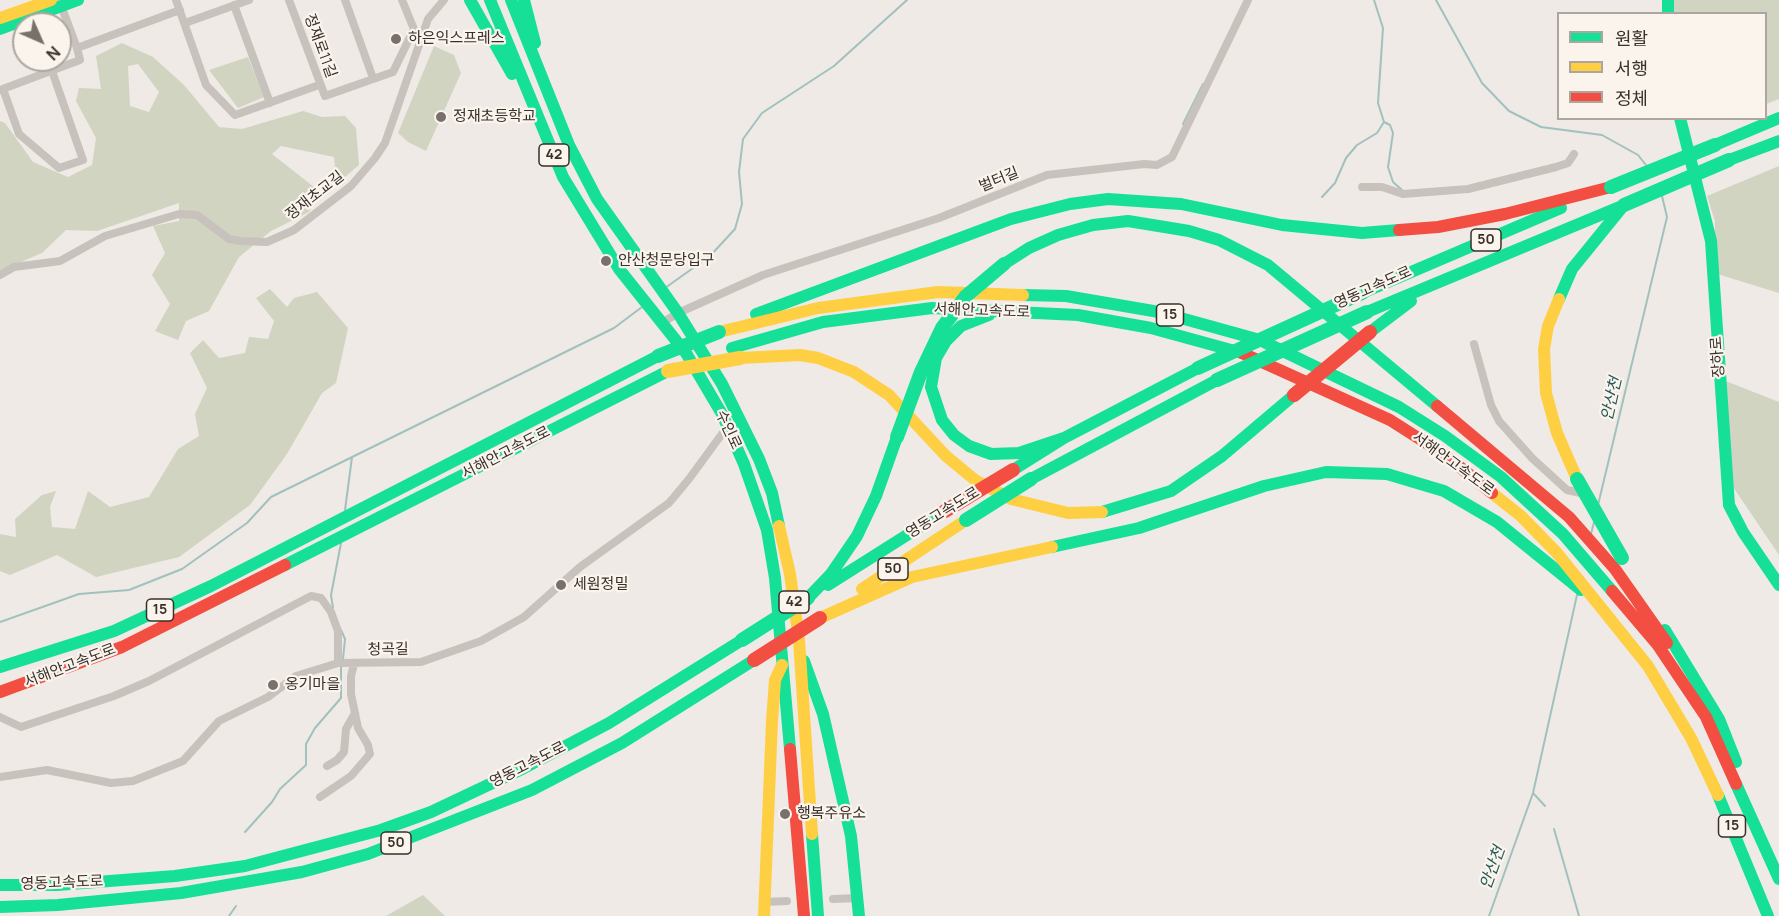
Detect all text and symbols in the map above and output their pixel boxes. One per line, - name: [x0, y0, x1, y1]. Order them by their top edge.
- street label: 정재로11길: [300, 11, 340, 81]
- north arrow: [12, 12, 72, 72]
- legend: [1557, 12, 1767, 120]
- text: 원활: [1615, 26, 1648, 50]
- place label: 하은익스프레스: [408, 30, 505, 48]
- marker: 하은익스프레스: [389, 32, 403, 46]
- text: N: [41, 41, 65, 65]
- text: 서행: [1615, 56, 1648, 80]
- text: 정체: [1615, 86, 1648, 110]
- place label: 정재초등학교: [453, 108, 536, 126]
- marker: 정재초등학교: [434, 110, 448, 124]
- road number: 42: [539, 144, 569, 166]
- street label: 벌터길: [976, 164, 1022, 196]
- street label: 정재초교길: [282, 168, 348, 224]
- road number: 50: [1471, 229, 1501, 251]
- place label: 안산청문당입구: [618, 252, 715, 270]
- marker: 안산청문당입구: [599, 254, 613, 268]
- street label: 영동고속도로: [1332, 263, 1414, 313]
- street label: 서해안고속도로: [933, 300, 1031, 322]
- road number: 15: [1156, 304, 1184, 326]
- street label: 장하로: [1708, 336, 1728, 378]
- water label: 안산천: [1598, 375, 1626, 423]
- street label: 수인로: [711, 407, 745, 453]
- street label: 서해안고속도로: [459, 423, 553, 483]
- street label: 서해안고속도로: [1409, 428, 1497, 500]
- street label: 영동고속도로: [903, 483, 983, 543]
- road number: 50: [878, 558, 908, 580]
- place label: 세원정밀: [573, 576, 628, 594]
- marker: 세원정밀: [554, 578, 568, 592]
- road number: 42: [779, 591, 809, 613]
- road number: 15: [146, 599, 174, 621]
- street label: 서해안고속도로: [22, 640, 118, 692]
- street label: 청곡길: [367, 641, 409, 659]
- place label: 옹기마을: [285, 676, 340, 694]
- marker: 옹기마을: [266, 678, 280, 692]
- street label: 영동고속도로: [487, 738, 569, 792]
- place label: 행복주유소: [797, 805, 866, 823]
- marker: 행복주유소: [778, 807, 792, 821]
- road number: 15: [1718, 815, 1746, 837]
- road number: 50: [381, 832, 411, 854]
- water label: 안산천: [1476, 844, 1510, 892]
- street label: 영동고속도로: [20, 873, 104, 893]

